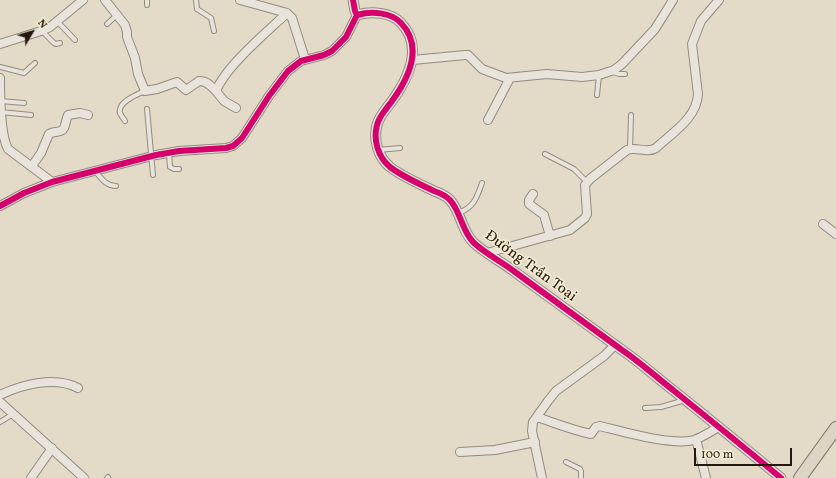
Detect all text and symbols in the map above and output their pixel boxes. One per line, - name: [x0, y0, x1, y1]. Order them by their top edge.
- north arrow: [12, 12, 52, 52]
- text: N: [33, 17, 50, 32]
- street label: Đường Trần Toại: [480, 228, 580, 306]
- scale bar: [696, 440, 794, 466]
- text: 100 m: [701, 447, 733, 463]

